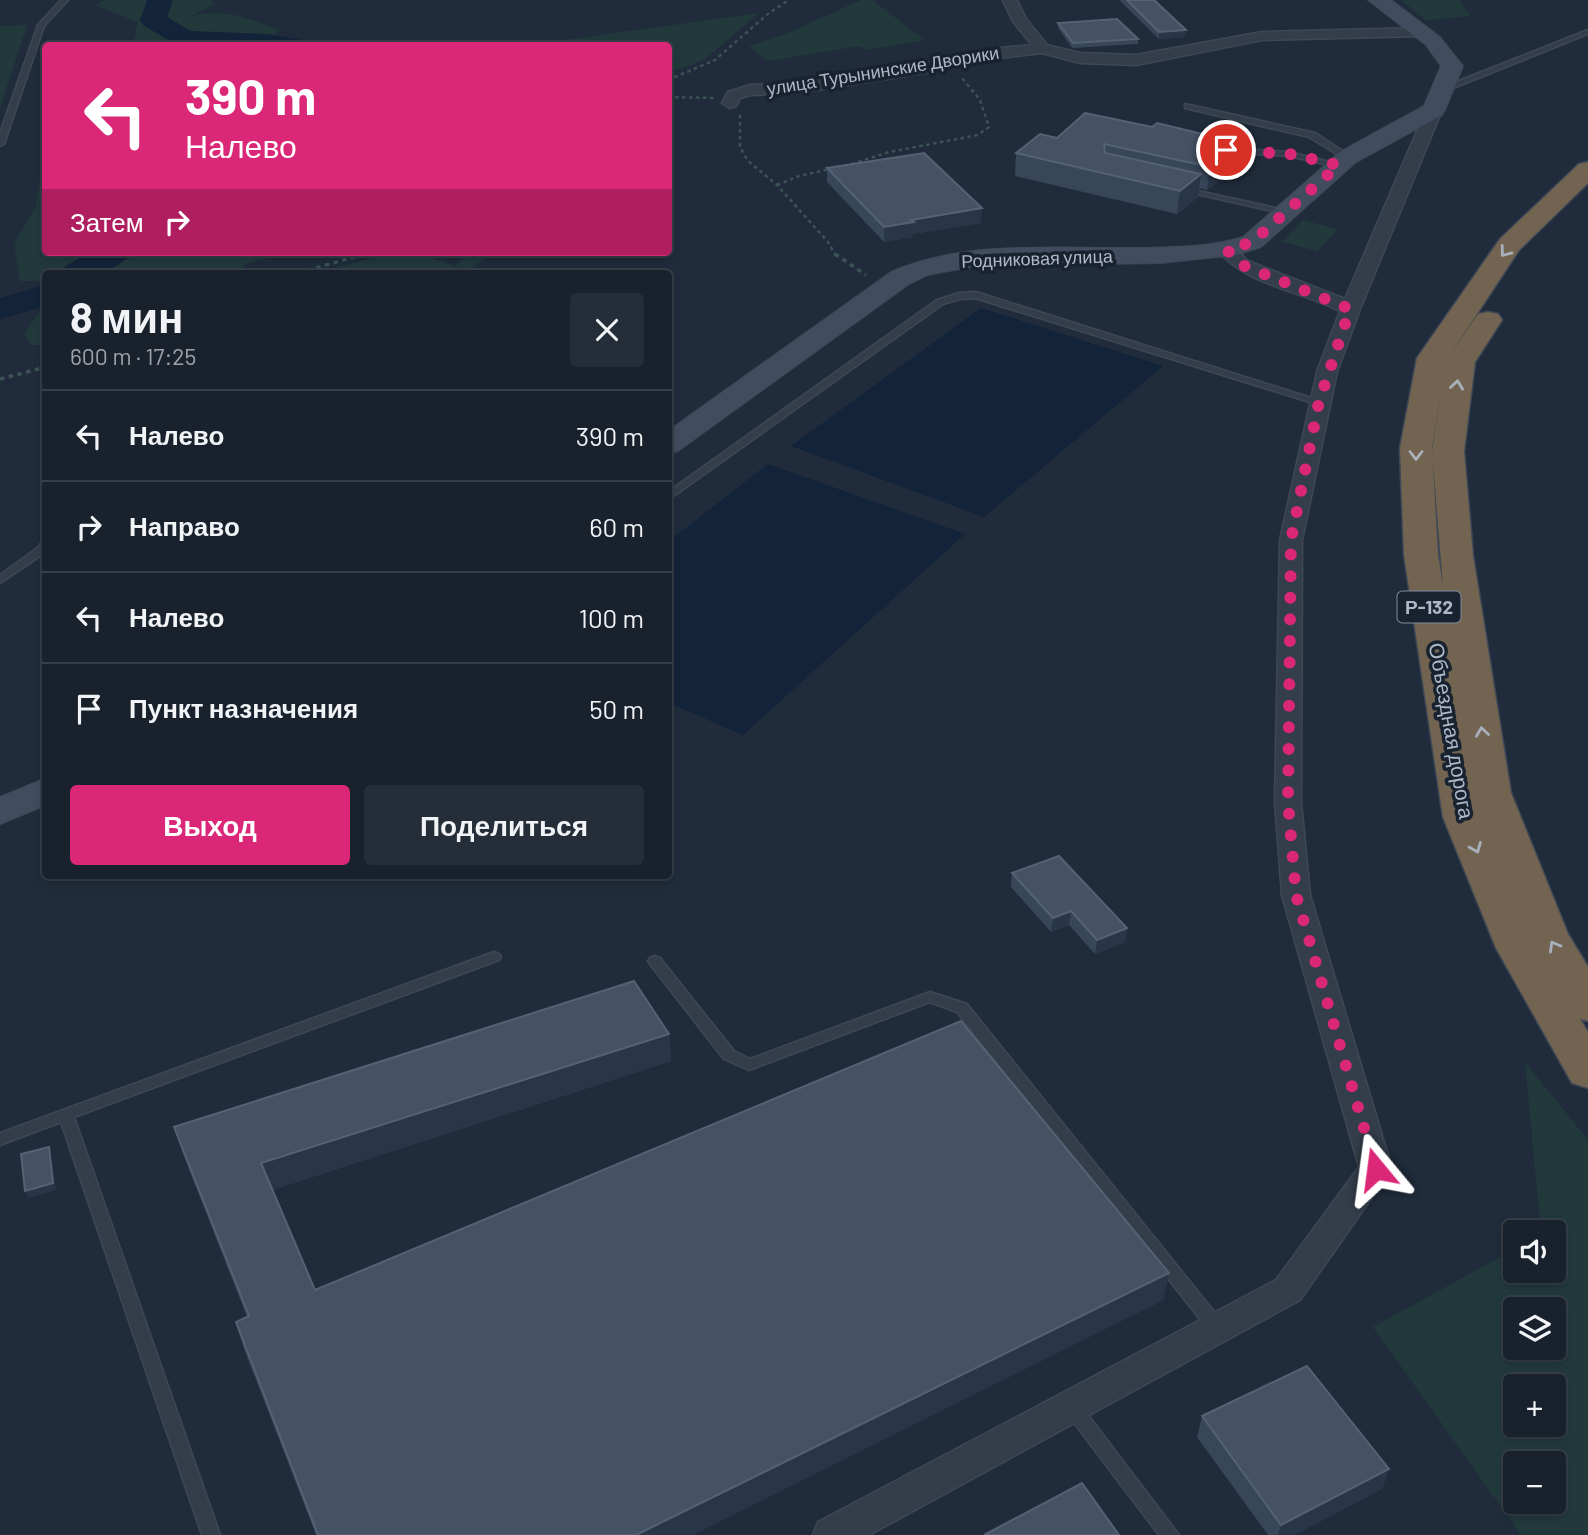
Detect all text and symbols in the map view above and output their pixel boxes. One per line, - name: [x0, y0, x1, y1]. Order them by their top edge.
- street label: улица Турынинские Дворики: [765, 41, 1001, 99]
- text: 390 m: [185, 66, 316, 125]
- icon: left: [70, 70, 161, 161]
- pin: [1196, 120, 1256, 180]
- text: Налево: [185, 126, 297, 164]
- icon: arrive: [1207, 131, 1245, 169]
- icon: right: [158, 203, 196, 241]
- text: Затем: [70, 206, 144, 237]
- street label: Родниковая улица: [961, 244, 1114, 272]
- one-way arrow: [1501, 244, 1514, 257]
- text: 8 мин: [70, 291, 183, 341]
- button: close: [570, 293, 644, 367]
- text: 600 m · 17:25: [70, 342, 196, 370]
- one-way arrow: [1449, 379, 1464, 391]
- icon: left: [70, 417, 108, 455]
- text: Налево: [129, 419, 224, 450]
- text: 390 m: [576, 420, 644, 451]
- one-way arrow: [1409, 450, 1424, 461]
- icon: right: [70, 508, 108, 546]
- text: Направо: [129, 510, 240, 541]
- text: 60 m: [589, 511, 644, 542]
- road number: Р-132: [1398, 592, 1460, 622]
- icon: left: [70, 599, 108, 637]
- text: Налево: [129, 601, 224, 632]
- text: 100 m: [579, 602, 644, 633]
- street label: Объездная дорога: [1425, 641, 1480, 821]
- icon: arrive: [70, 690, 108, 728]
- text: Пункт назначения: [129, 692, 358, 723]
- text: 50 m: [589, 693, 644, 724]
- one-way arrow: [1475, 726, 1490, 738]
- button: Выход: [70, 785, 350, 865]
- button: Поделиться: [364, 785, 644, 865]
- one-way arrow: [1468, 840, 1482, 853]
- one-way arrow: [1549, 941, 1562, 954]
- position arrow: [1339, 1132, 1413, 1206]
- map controls: [1503, 1220, 1566, 1514]
- button: sound: [1503, 1220, 1566, 1283]
- button: layers: [1503, 1297, 1566, 1360]
- button: +: [1503, 1374, 1566, 1437]
- button: −: [1503, 1451, 1566, 1514]

